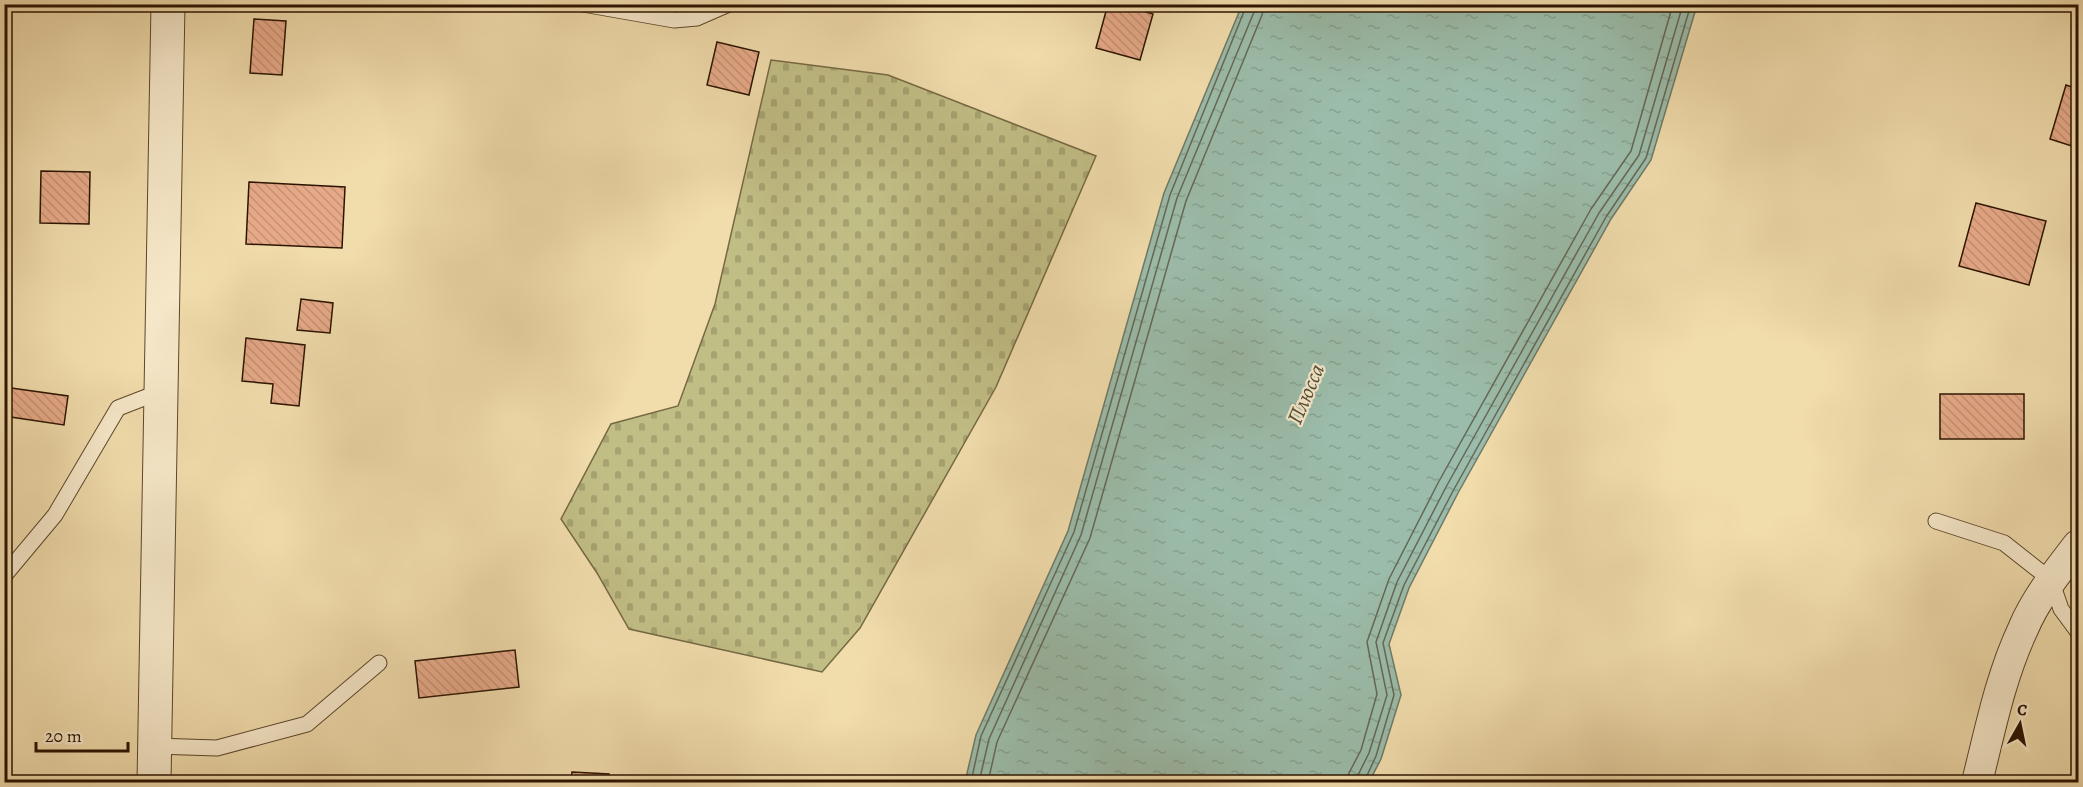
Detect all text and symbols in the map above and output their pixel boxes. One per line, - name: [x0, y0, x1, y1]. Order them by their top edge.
- water label: Плюсса: [1280, 359, 1332, 429]
- north arrow: [1990, 694, 2050, 754]
- text: С: [2016, 699, 2029, 722]
- scale bar: [36, 715, 128, 753]
- text: 20 m: [45, 724, 82, 748]

